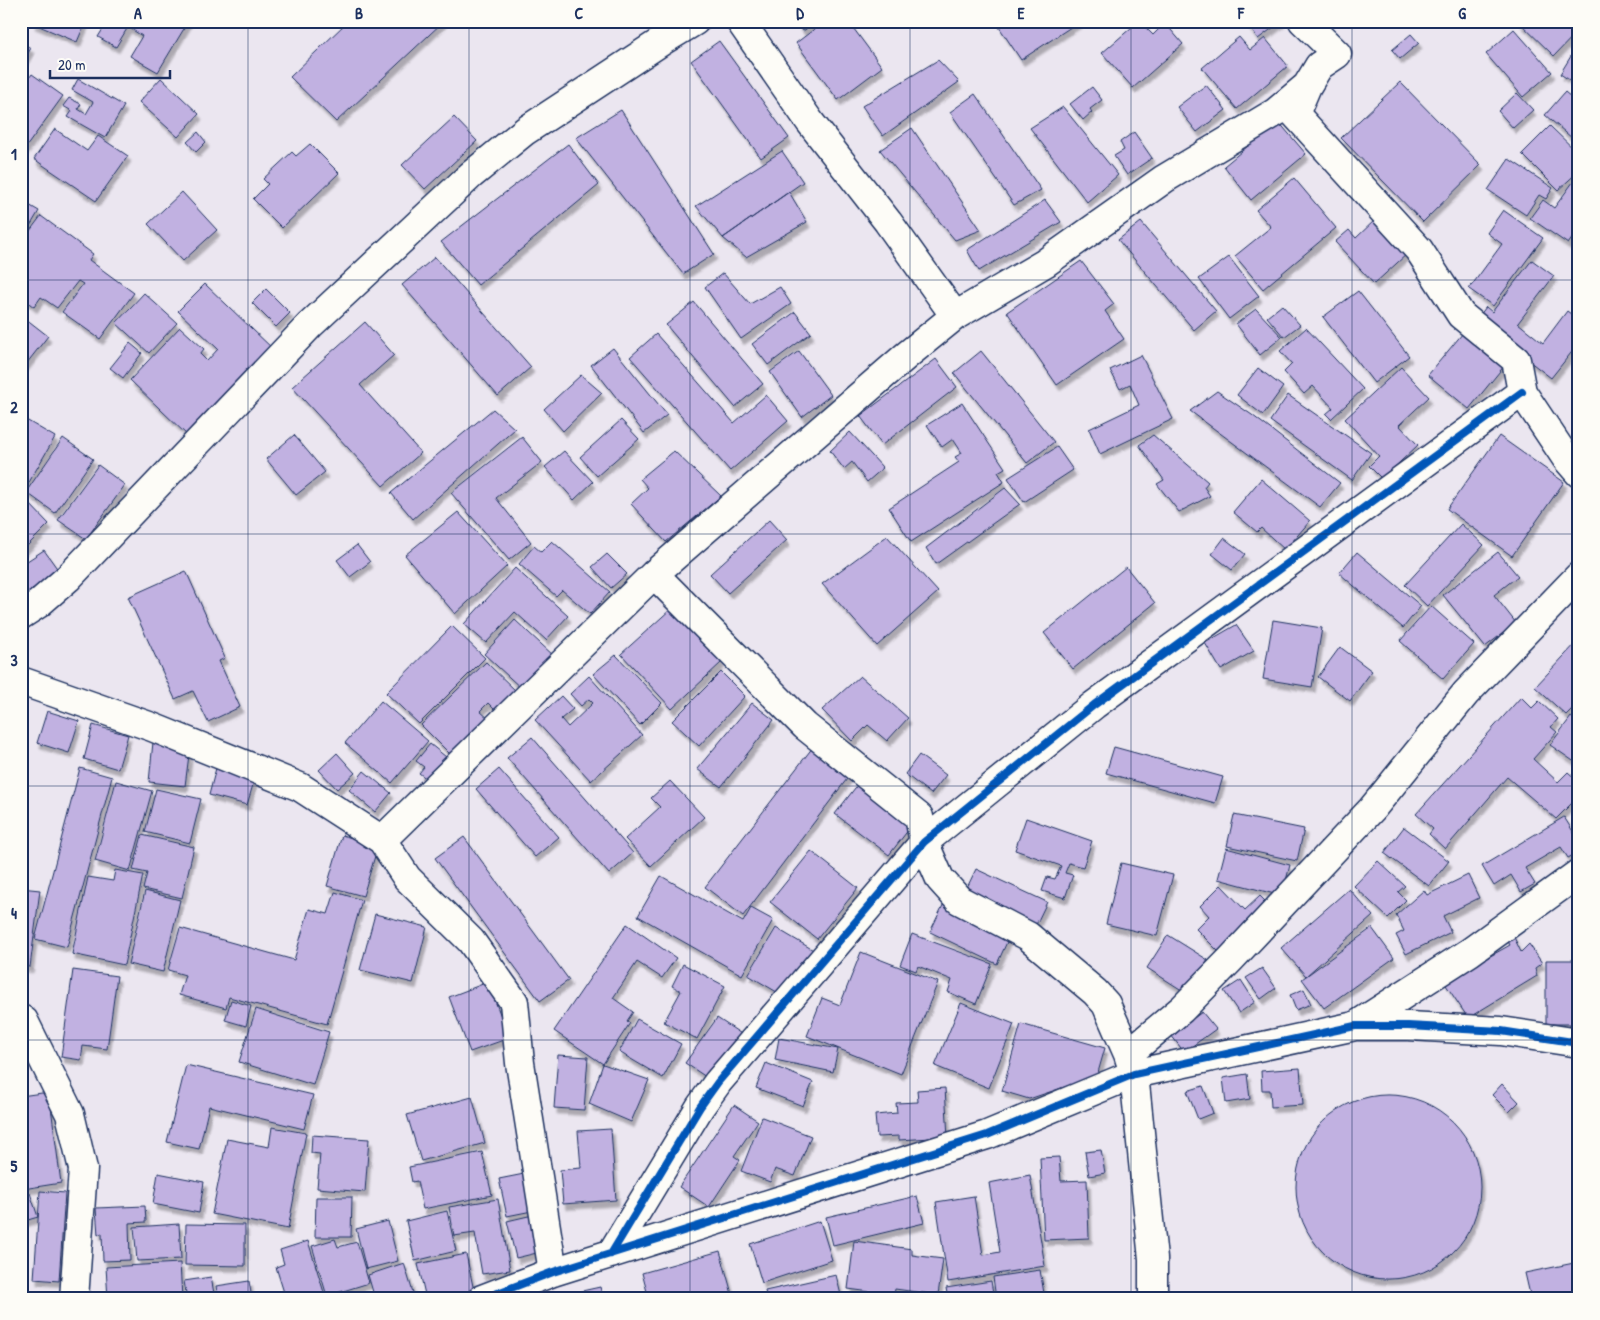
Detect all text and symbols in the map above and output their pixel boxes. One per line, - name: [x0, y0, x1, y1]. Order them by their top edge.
- text: A: [134, 2, 142, 24]
- text: B: [355, 2, 363, 24]
- text: C: [575, 2, 584, 24]
- text: D: [796, 2, 804, 24]
- text: E: [1017, 2, 1025, 24]
- text: F: [1237, 2, 1245, 24]
- text: G: [1458, 2, 1466, 24]
- scale bar: [50, 48, 170, 80]
- text: 20 m: [58, 54, 85, 75]
- text: 1: [11, 143, 17, 165]
- text: 2: [10, 396, 18, 418]
- text: 3: [10, 649, 18, 671]
- text: 4: [11, 902, 17, 924]
- text: 5: [11, 1155, 18, 1177]

